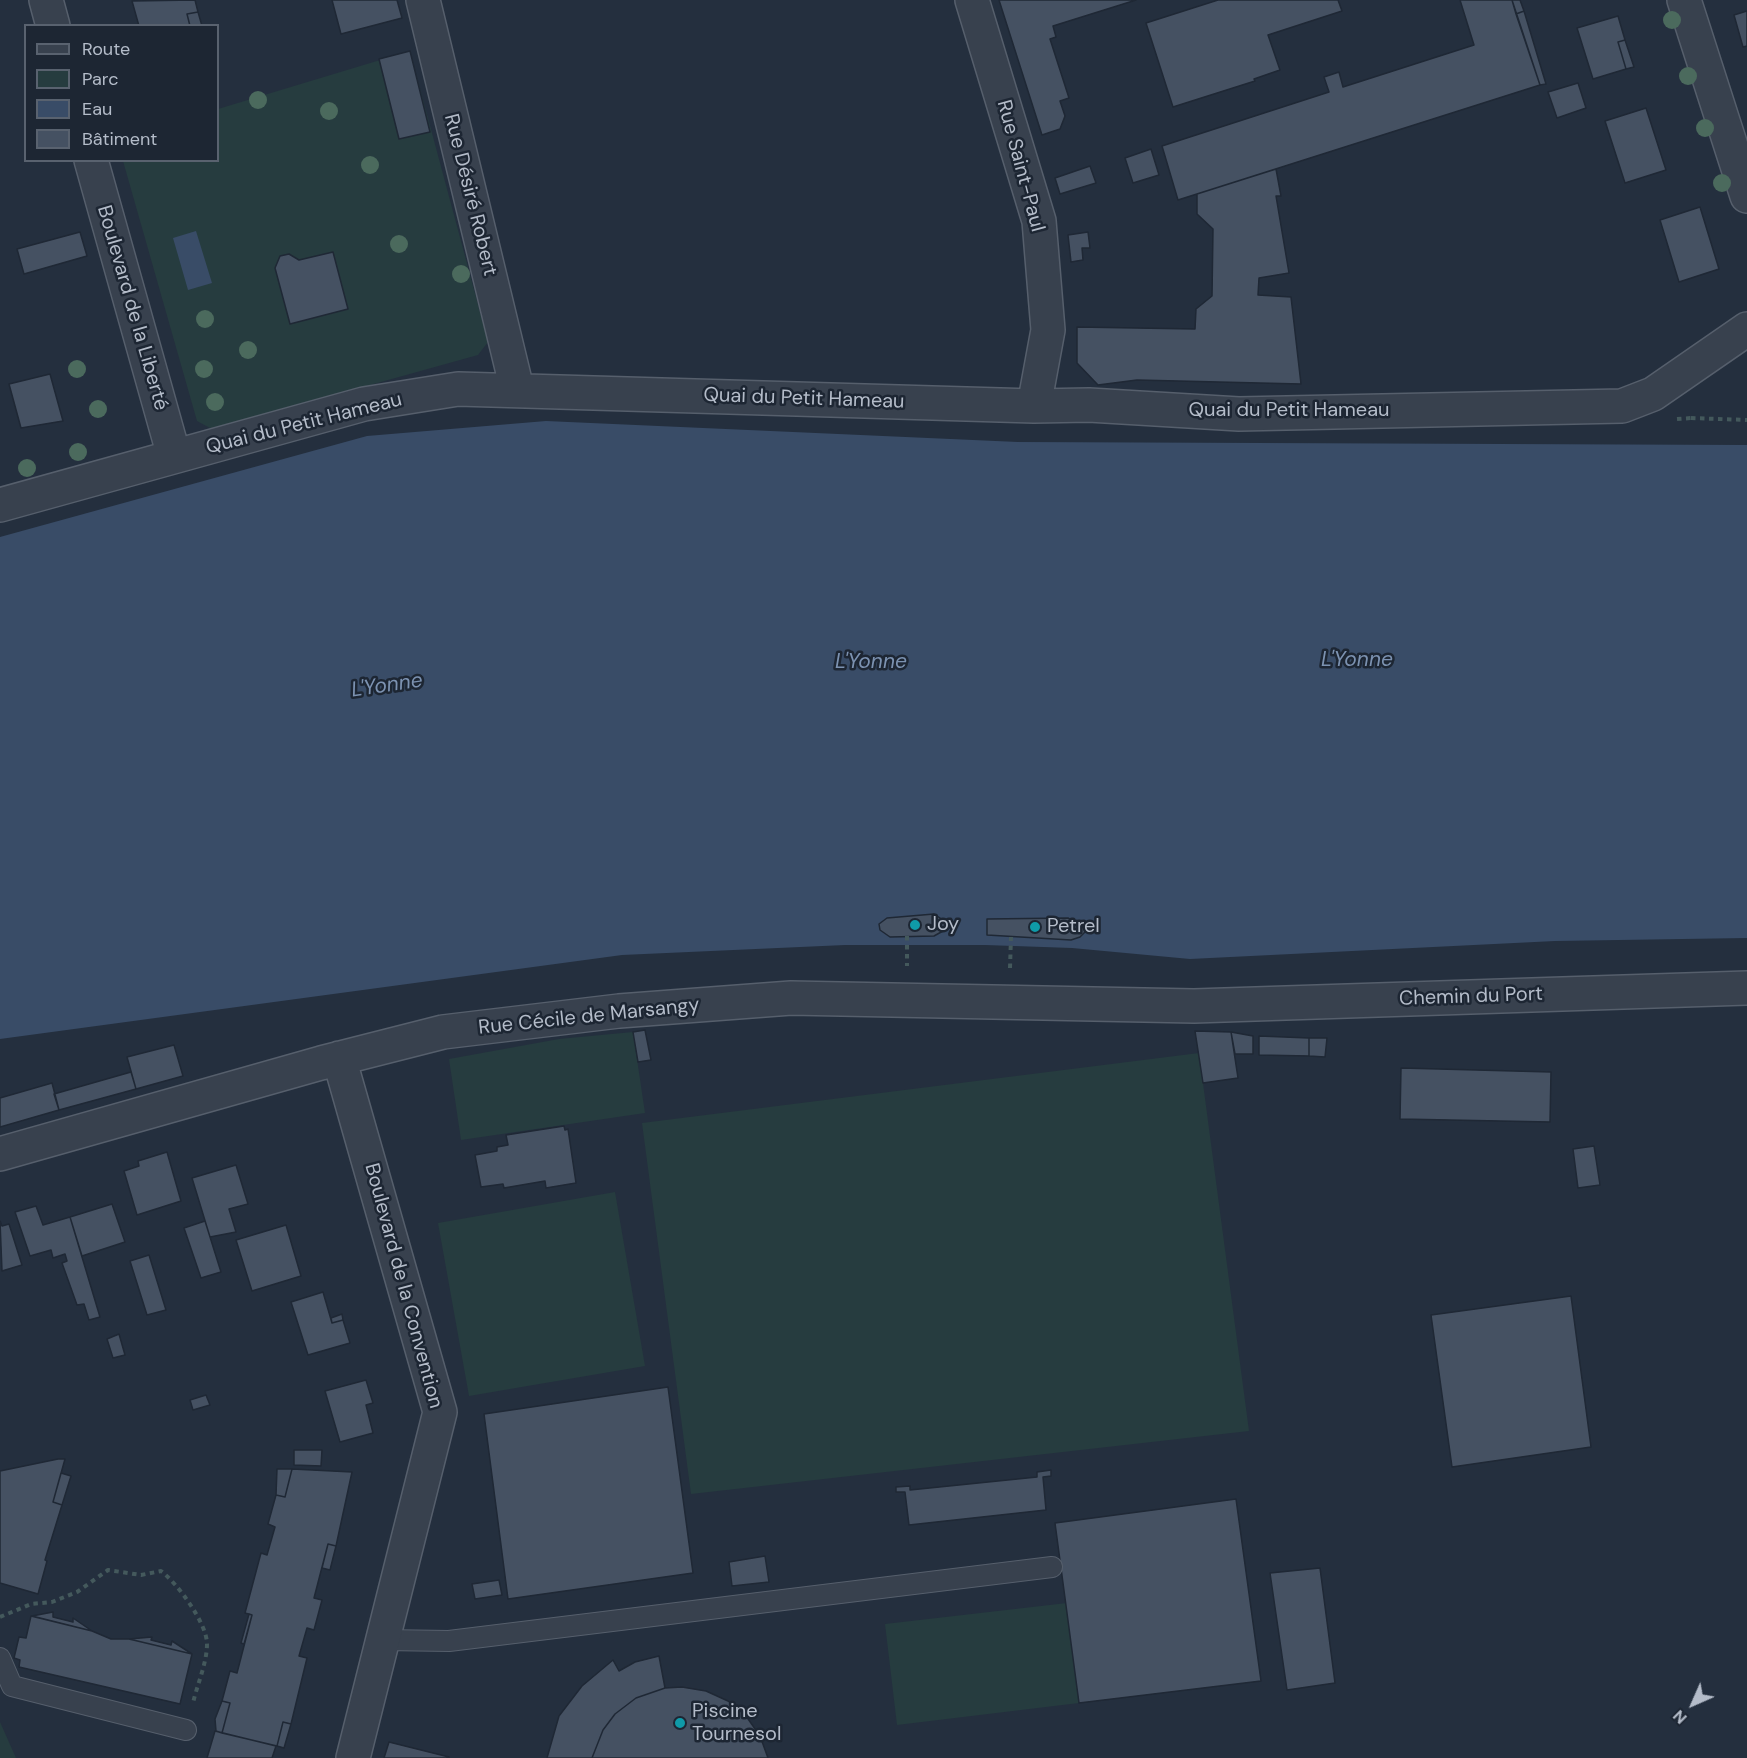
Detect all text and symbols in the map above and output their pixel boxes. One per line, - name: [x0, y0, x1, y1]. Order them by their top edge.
- legend: [24, 24, 219, 162]
- text: Route: [82, 37, 130, 61]
- text: Parc: [82, 67, 118, 91]
- text: Eau: [82, 97, 112, 121]
- street label: Rue Saint-Paul: [991, 98, 1049, 234]
- street label: Rue Désiré Robert: [438, 112, 502, 278]
- text: Bâtiment: [82, 127, 157, 151]
- street label: Boulevard de la Liberté: [91, 203, 173, 413]
- street label: Quai du Petit Hameau: [703, 383, 905, 415]
- street label: Quai du Petit Hameau: [204, 388, 404, 460]
- street label: Quai du Petit Hameau: [1188, 399, 1390, 423]
- water label: L'Yonne: [1321, 647, 1393, 673]
- water label: L'Yonne: [835, 649, 907, 675]
- water label: L'Yonne: [350, 669, 424, 703]
- place label: Joy: [927, 913, 959, 937]
- place label: Petrel: [1047, 915, 1100, 939]
- marker: Joy: [908, 918, 922, 932]
- marker: Petrel: [1028, 920, 1042, 934]
- street label: Chemin du Port: [1399, 982, 1543, 1012]
- street label: Rue Cécile de Marsangy: [477, 993, 701, 1041]
- street label: Boulevard de la Convention: [359, 1161, 447, 1411]
- north arrow: [1663, 1674, 1723, 1734]
- place label: Piscine Tournesol: [692, 1700, 781, 1747]
- text: N: [1668, 1706, 1691, 1729]
- marker: Piscine Tournesol: [673, 1716, 687, 1730]

